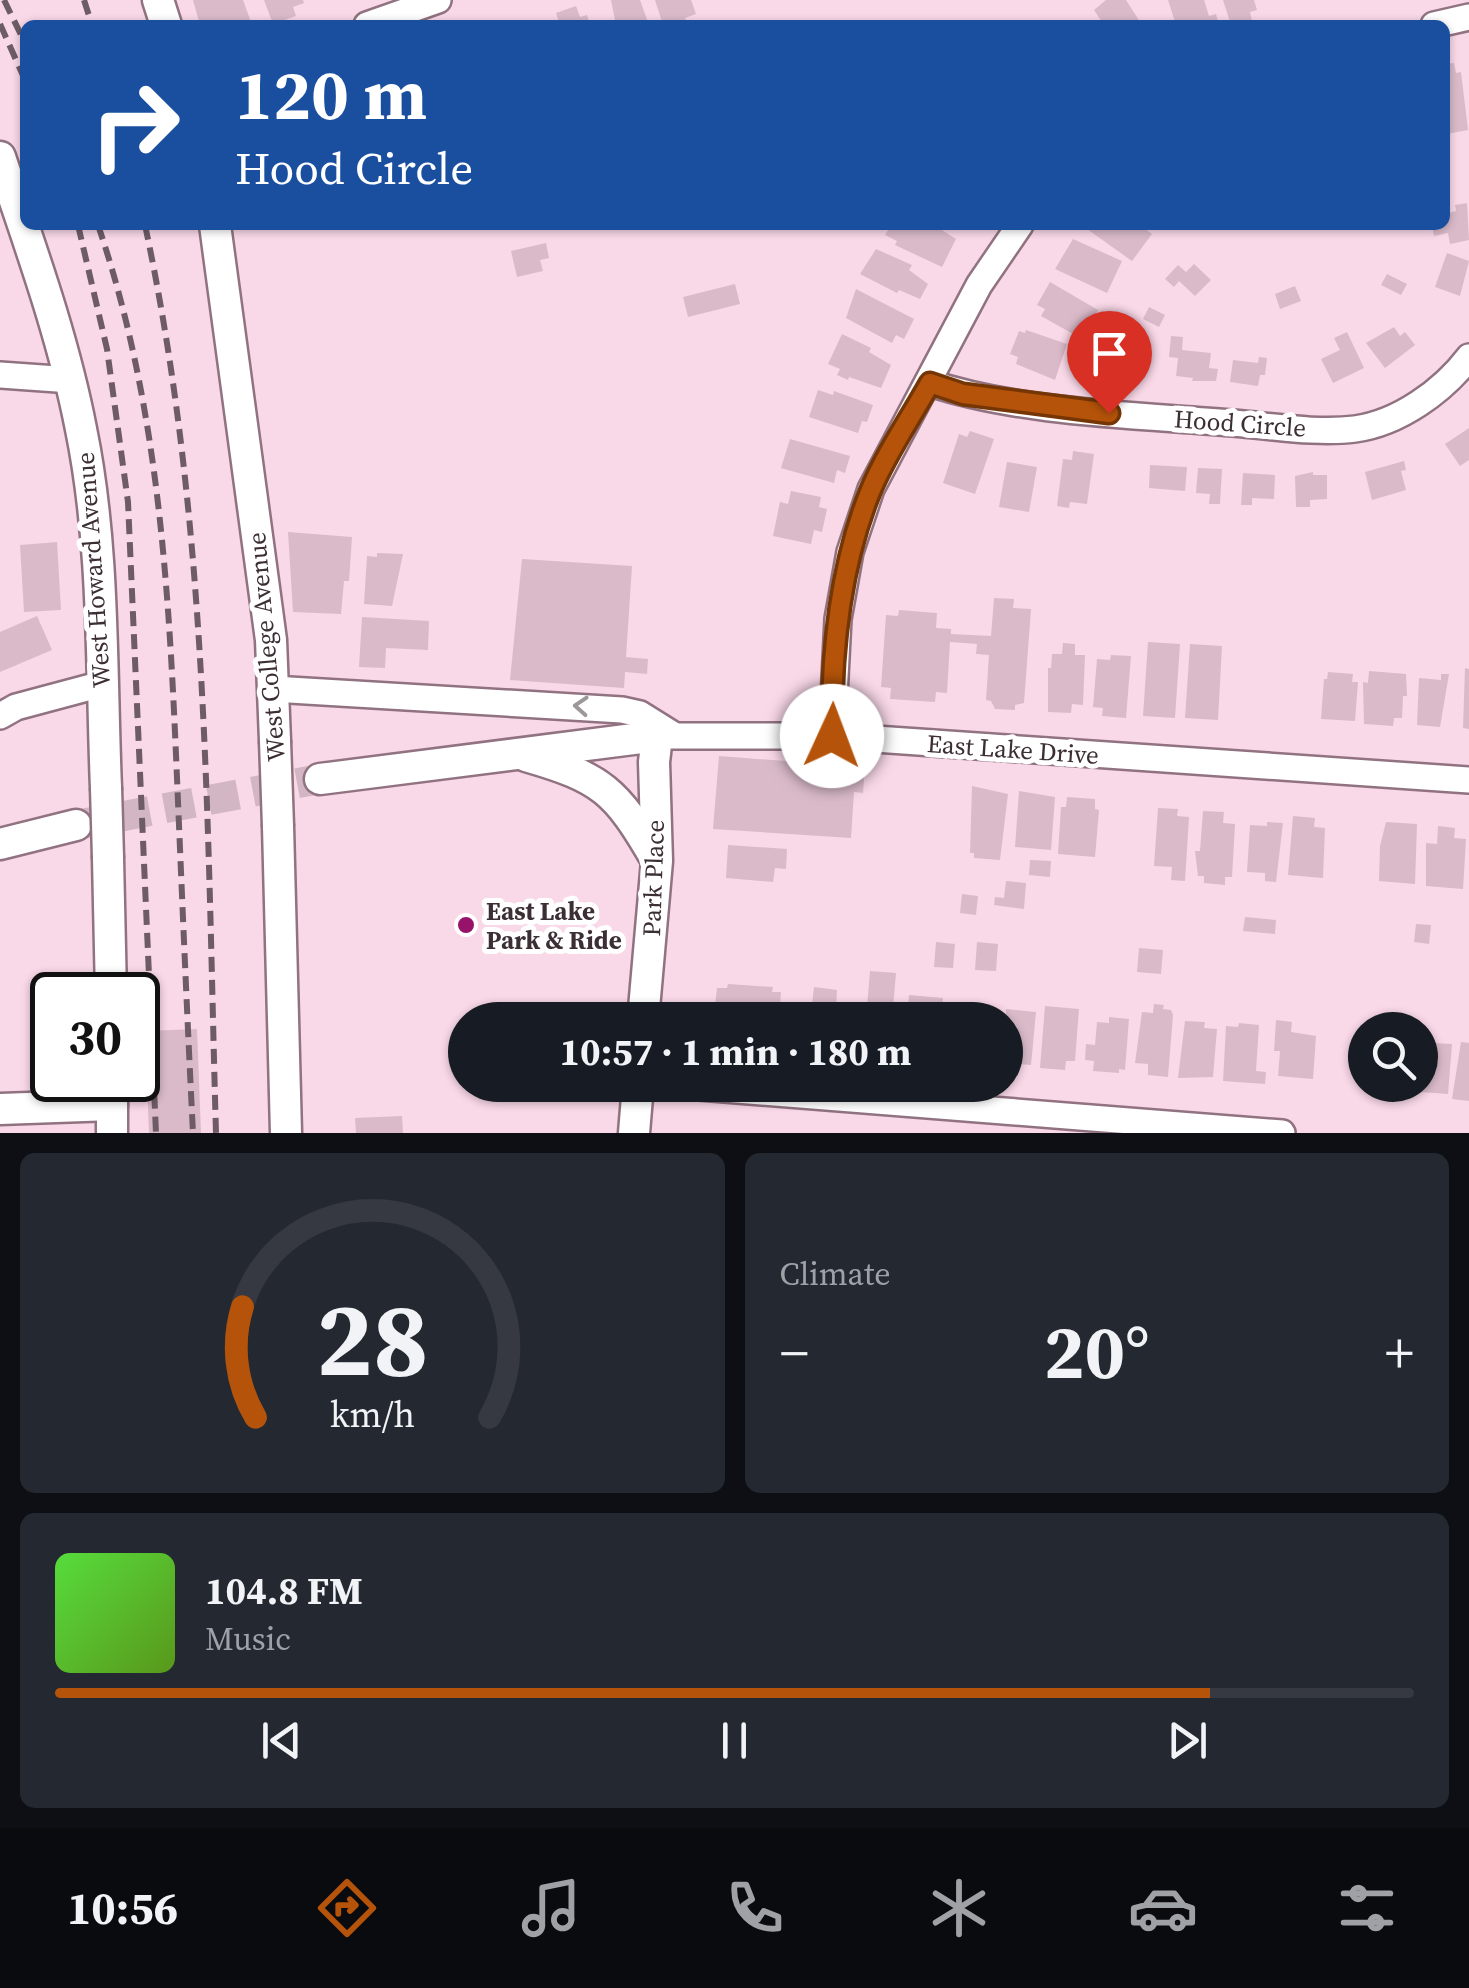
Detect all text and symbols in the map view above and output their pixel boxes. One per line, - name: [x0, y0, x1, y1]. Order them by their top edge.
- text: 120 m: [235, 46, 427, 142]
- icon: right: [70, 60, 200, 190]
- text: Hood Circle: [235, 137, 473, 199]
- pin: [1067, 311, 1152, 414]
- icon: arrive: [1082, 326, 1137, 381]
- street label: Hood Circle: [1173, 401, 1307, 445]
- street label: West Howard Avenue: [68, 451, 118, 689]
- street label: West College Avenue: [239, 531, 293, 763]
- position arrow: [780, 684, 884, 788]
- one-way arrow: [572, 696, 588, 717]
- street label: East Lake Drive: [926, 726, 1100, 772]
- street label: Park Place: [634, 819, 672, 937]
- place label: East Lake Park & Ride: [486, 894, 622, 957]
- marker: East Lake Park & Ride: [455, 914, 477, 936]
- speed limit sign: 30: [30, 972, 160, 1102]
- map controls: [1348, 1012, 1438, 1102]
- button: search: [1348, 1012, 1438, 1102]
- text: 10:57 · 1 min · 180 m: [559, 1026, 912, 1078]
- text: Climate: [780, 1252, 891, 1296]
- text: 28: [316, 1267, 429, 1410]
- text: 20°: [1044, 1300, 1150, 1403]
- text: −: [780, 1315, 809, 1390]
- text: +: [1385, 1315, 1414, 1390]
- text: km/h: [330, 1390, 415, 1439]
- text: 104.8 FM: [205, 1565, 363, 1617]
- text: Music: [205, 1617, 291, 1661]
- icon: previous: [254, 1713, 309, 1768]
- icon: pause: [707, 1713, 762, 1768]
- icon: next: [1160, 1713, 1215, 1768]
- icon: directions: [312, 1873, 382, 1943]
- icon: music: [516, 1873, 586, 1943]
- icon: phone: [720, 1873, 790, 1943]
- icon: climate: [924, 1873, 994, 1943]
- icon: car: [1128, 1873, 1198, 1943]
- icon: filters: [1332, 1873, 1402, 1943]
- text: 10:56: [67, 1877, 178, 1939]

